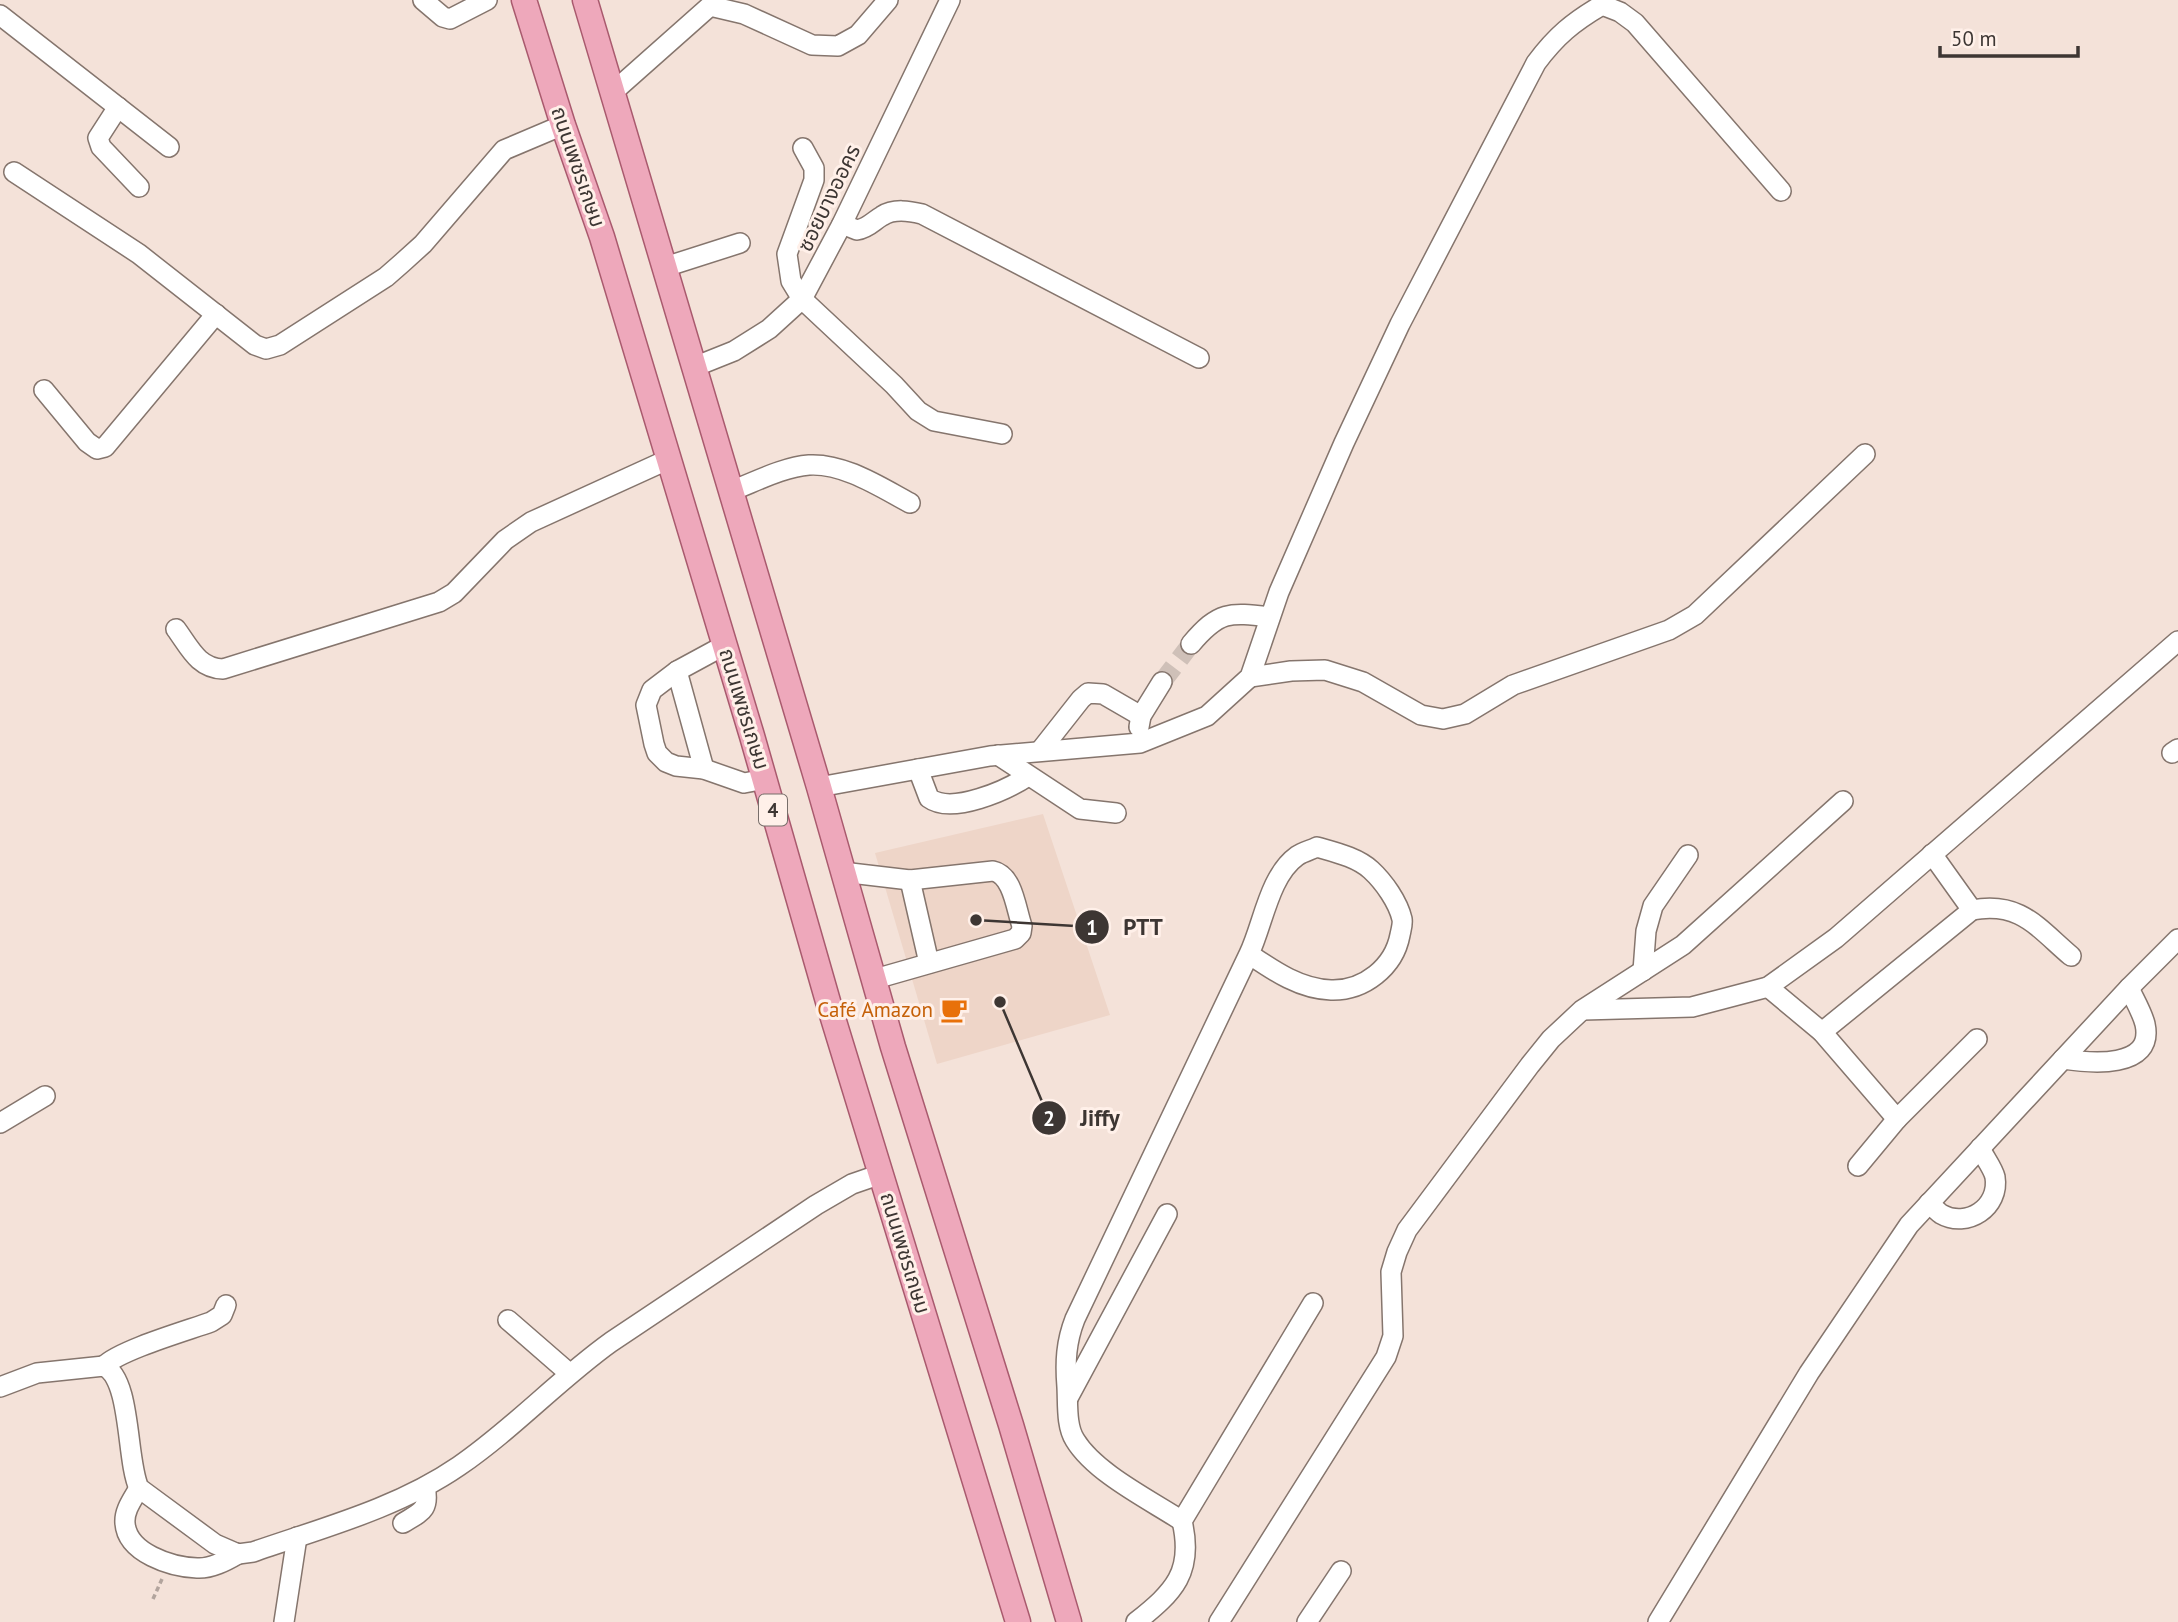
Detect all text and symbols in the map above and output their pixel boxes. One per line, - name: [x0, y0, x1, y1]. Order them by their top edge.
- scale bar: [1940, 14, 2078, 58]
- text: 50 m: [1951, 25, 1997, 52]
- street label: ถนนเพชรเกษม: [545, 103, 612, 231]
- street label: ซอยบางออคร: [791, 140, 866, 256]
- street label: ถนนเพชรเกษม: [713, 645, 776, 773]
- road number: 4: [759, 794, 787, 825]
- callout: PTT: [1075, 905, 1177, 949]
- text: PTT: [1123, 912, 1163, 941]
- text: 1: [1086, 914, 1098, 941]
- cafe icon: Café Amazon: [939, 995, 969, 1025]
- place label: Café Amazon: [817, 996, 933, 1023]
- callout: Jiffy: [1031, 1096, 1134, 1140]
- text: Jiffy: [1079, 1103, 1121, 1132]
- text: 2: [1043, 1105, 1055, 1132]
- street label: ถนนเพชรเกษม: [874, 1189, 937, 1317]

